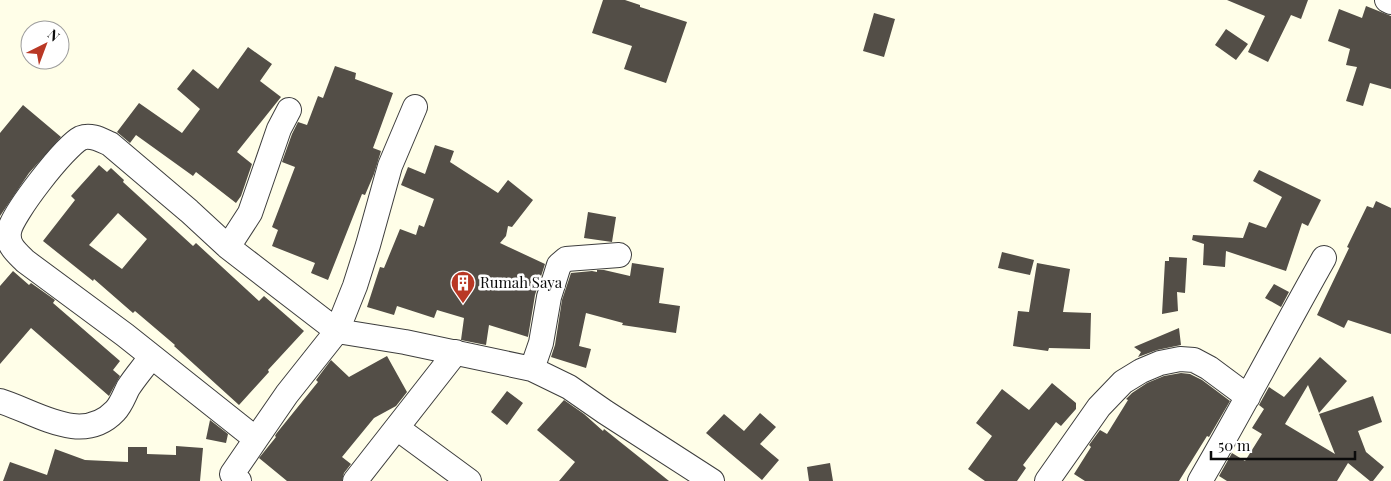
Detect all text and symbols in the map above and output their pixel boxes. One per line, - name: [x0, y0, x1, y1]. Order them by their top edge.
- north arrow: [20, 20, 70, 70]
- text: N: [44, 25, 64, 45]
- building icon: Rumah Saya: [450, 270, 476, 304]
- place label: Rumah Saya: [480, 272, 563, 292]
- scale bar: [1211, 428, 1355, 460]
- text: 50 m: [1218, 435, 1251, 455]

